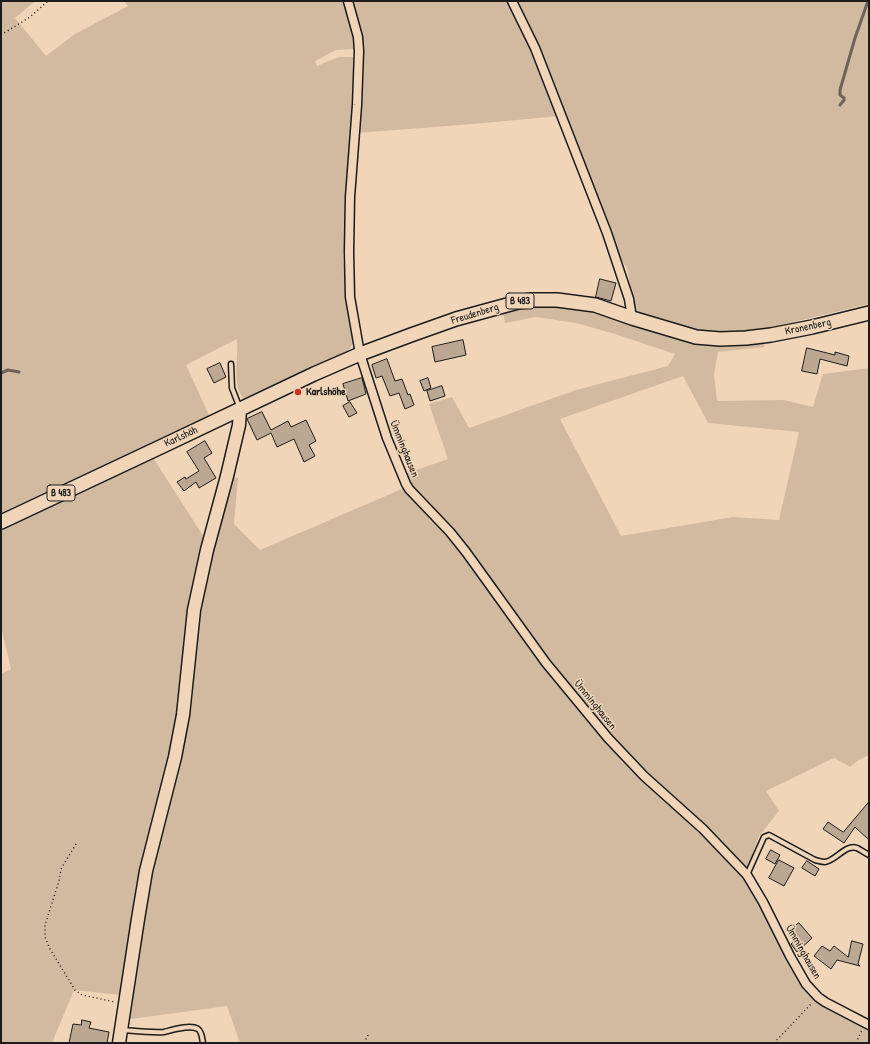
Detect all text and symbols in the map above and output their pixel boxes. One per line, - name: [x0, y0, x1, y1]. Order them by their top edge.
- road number: B 483: [506, 293, 534, 309]
- street label: Freudenberg: [450, 301, 500, 327]
- street label: Kronenberg: [784, 316, 832, 338]
- place label: Karlshöhe: [306, 385, 346, 399]
- marker: Karlshöhe: [293, 387, 303, 397]
- street label: Ümminghausen: [387, 419, 421, 479]
- street label: Karlshöh: [162, 424, 200, 450]
- road number: B 483: [47, 485, 75, 501]
- street label: Ümminghausen: [571, 677, 619, 733]
- street label: Ümminghausen: [782, 923, 824, 981]

